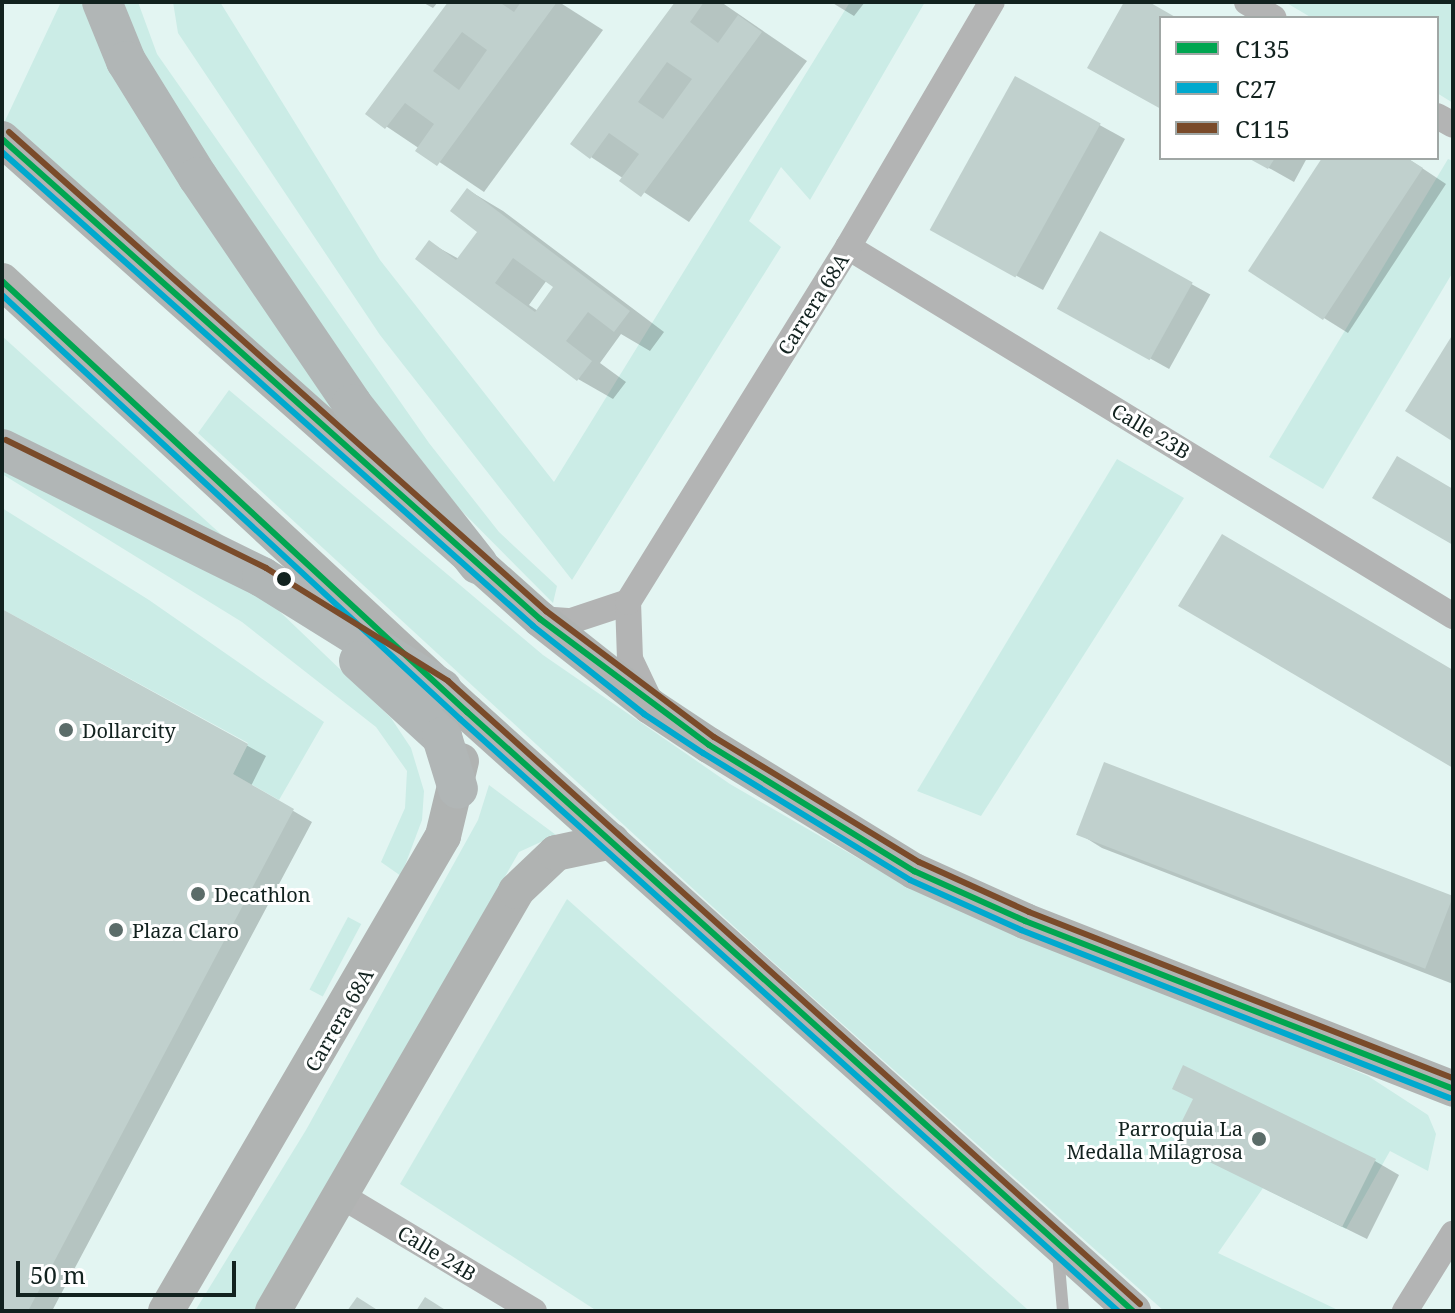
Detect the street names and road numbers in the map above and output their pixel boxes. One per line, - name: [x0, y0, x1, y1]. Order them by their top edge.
- street label: Carrera 68A: [772, 249, 854, 359]
- street label: Calle 23B: [1107, 398, 1195, 464]
- street label: Carrera 68A: [300, 964, 378, 1076]
- street label: Calle 24B: [393, 1220, 481, 1286]

